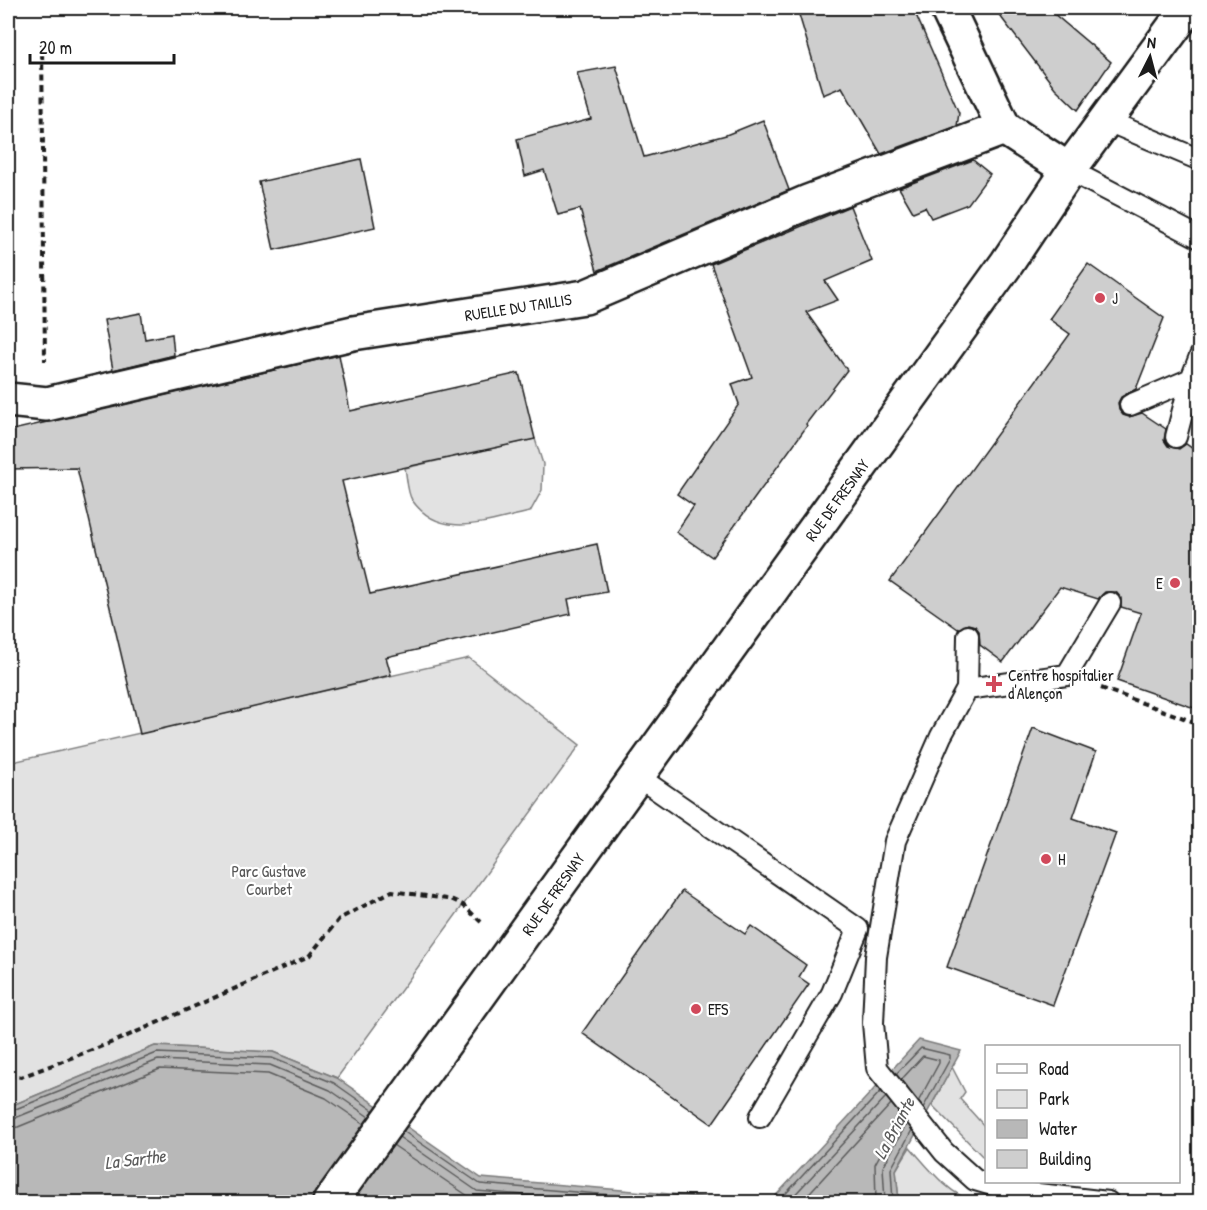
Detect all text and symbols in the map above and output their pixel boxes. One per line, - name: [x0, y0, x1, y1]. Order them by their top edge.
- scale bar: [30, 27, 174, 65]
- north arrow: [1120, 27, 1180, 87]
- text: N: [1146, 31, 1157, 54]
- text: 20 m: [39, 35, 72, 60]
- place label: J: [1112, 287, 1118, 309]
- street label: RUELLE DU TAILLIS: [463, 288, 574, 326]
- marker: J: [1093, 291, 1107, 305]
- street label: RUE DE FRESNAY: [800, 455, 874, 545]
- place label: E: [1156, 572, 1163, 594]
- marker: E: [1168, 576, 1182, 590]
- place label: Centre hospitalier d'Alençon: [1008, 664, 1114, 704]
- marker: Centre hospitalier d'Alençon: [985, 675, 1003, 693]
- street label: RUE DE FRESNAY: [516, 848, 590, 940]
- place label: H: [1058, 848, 1066, 870]
- marker: H: [1039, 852, 1053, 866]
- park label: Parc Gustave Courbet: [232, 860, 307, 900]
- place label: EFS: [708, 998, 729, 1020]
- marker: EFS: [689, 1002, 703, 1016]
- legend: [985, 1045, 1180, 1183]
- text: Road: [1039, 1056, 1069, 1081]
- text: Park: [1039, 1086, 1070, 1111]
- water label: La Briante: [867, 1092, 921, 1163]
- text: Water: [1039, 1116, 1077, 1141]
- water label: La Sarthe: [103, 1143, 168, 1175]
- text: Building: [1039, 1146, 1091, 1171]

